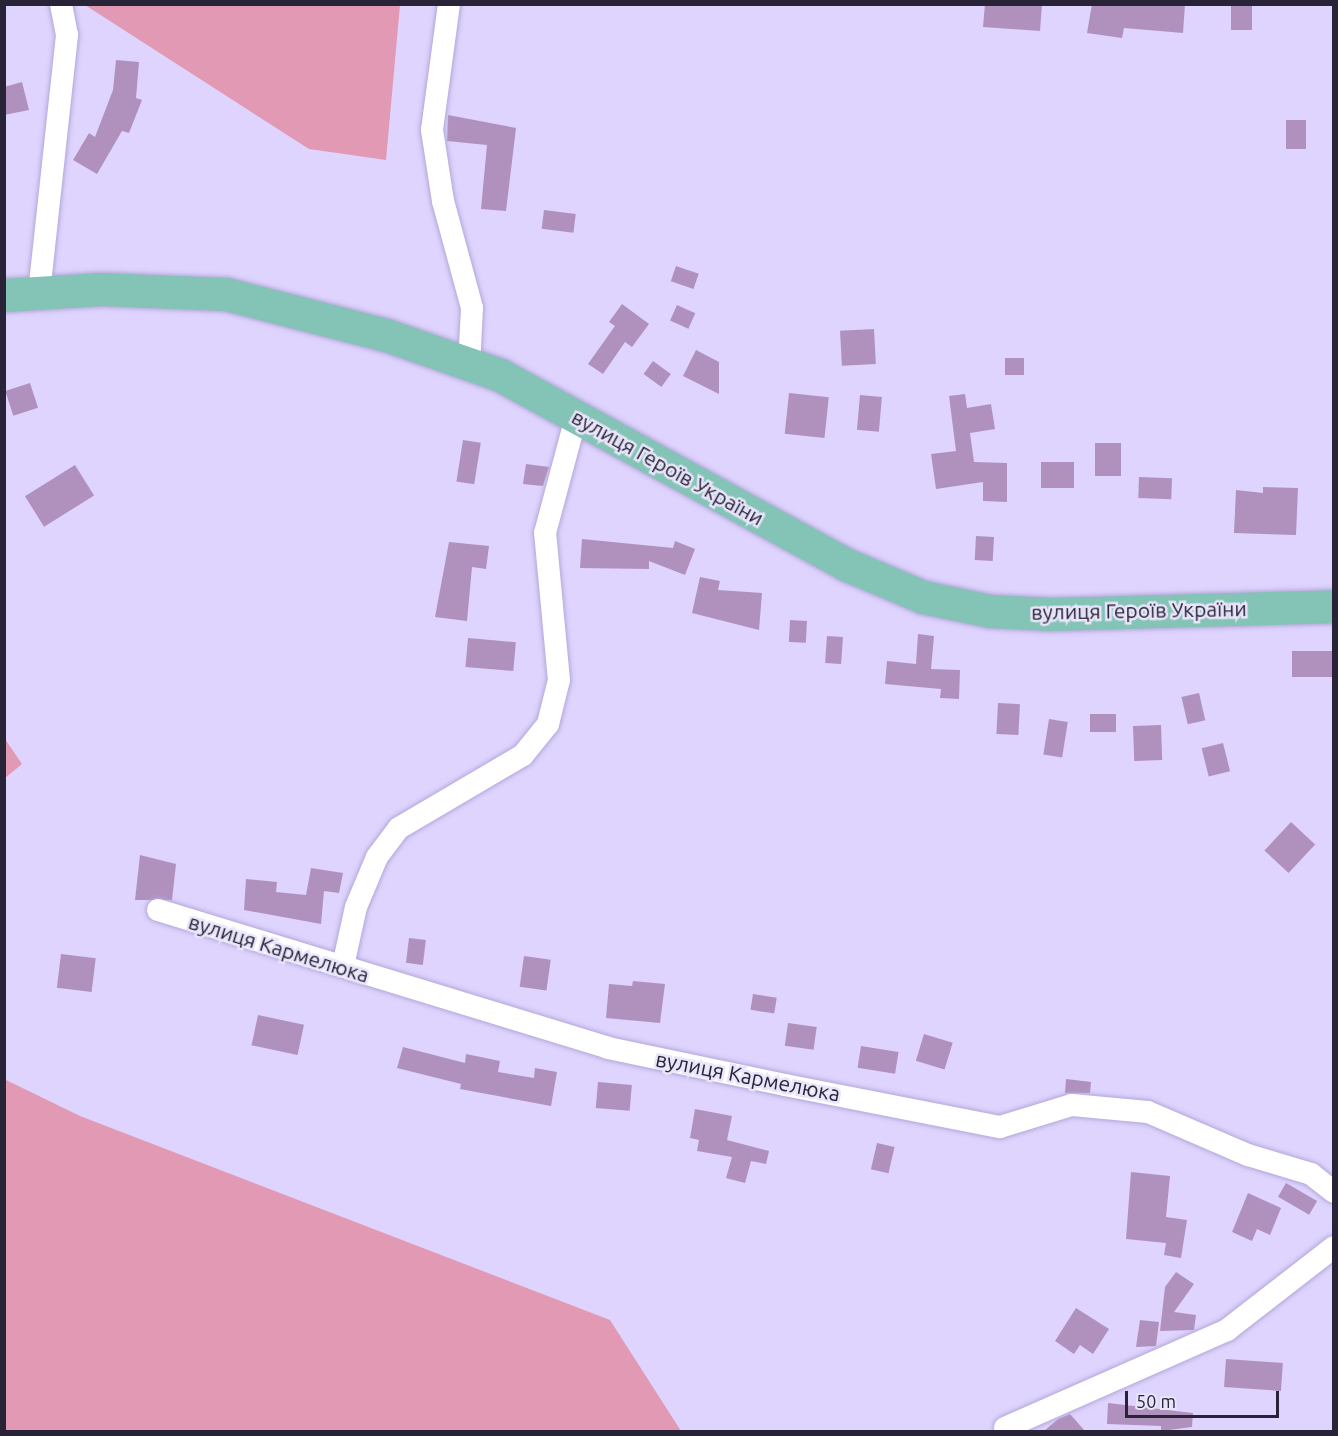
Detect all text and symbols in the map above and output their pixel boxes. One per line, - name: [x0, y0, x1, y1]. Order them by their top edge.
- street label: вулиця Героїв України: [568, 404, 768, 530]
- street label: вулиця Героїв України: [1031, 596, 1247, 624]
- street label: вулиця Кармелюка: [186, 909, 372, 987]
- street label: вулиця Кармелюка: [654, 1046, 842, 1106]
- scale bar: [1128, 1379, 1282, 1417]
- text: 50 m: [1136, 1391, 1176, 1411]

